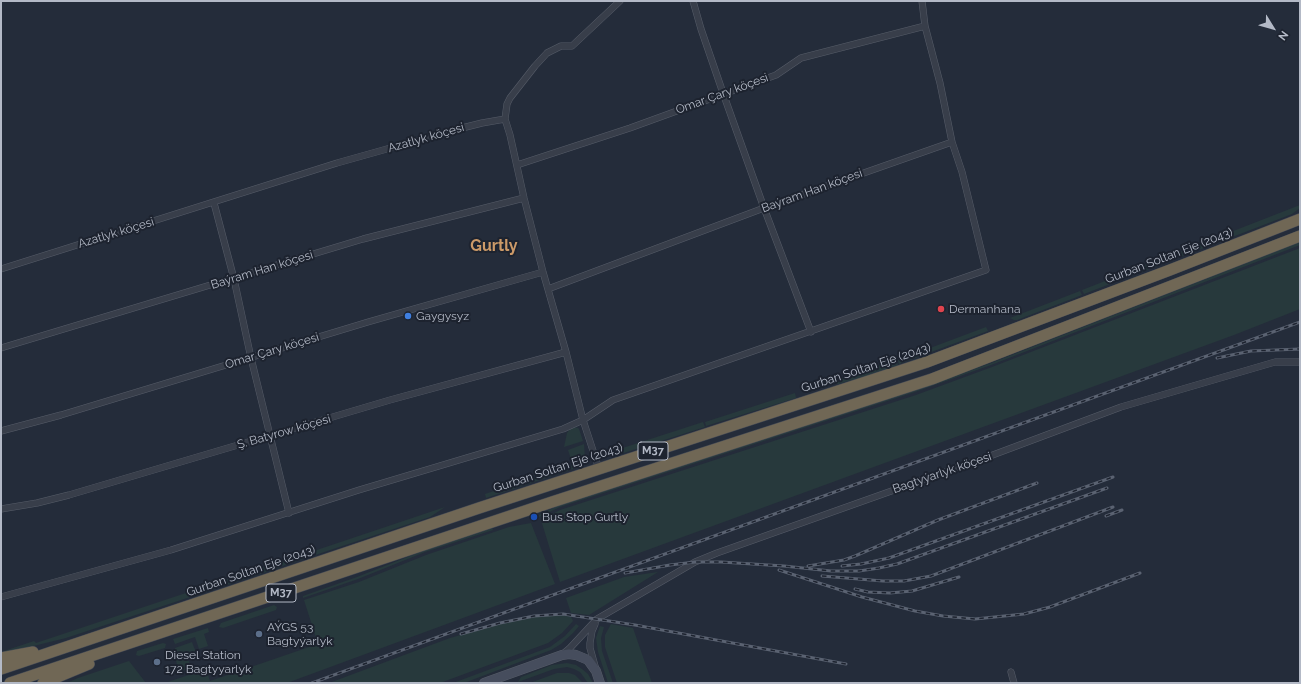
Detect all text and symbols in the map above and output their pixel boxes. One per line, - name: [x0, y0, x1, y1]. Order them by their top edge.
- north arrow: [1253, 8, 1293, 48]
- text: N: [1275, 28, 1291, 43]
- street label: Omar Çary köçesi: [674, 71, 770, 117]
- street label: Azatlyk köçesi: [386, 120, 466, 156]
- street label: Baýram Han köçesi: [760, 166, 864, 216]
- street label: Azatlyk köçesi: [76, 215, 156, 251]
- street label: Gurban Soltan Eje (2043): [1103, 225, 1235, 287]
- district label: Gurtly: [470, 236, 518, 256]
- street label: Baýram Han köçesi: [209, 248, 315, 292]
- place label: Dermanhana: [949, 302, 1020, 316]
- marker: Dermanhana: [936, 304, 946, 314]
- place label: Gaygysyz: [416, 309, 469, 323]
- marker: Gaygysyz: [403, 311, 413, 321]
- street label: Omar Çary köçesi: [223, 330, 321, 372]
- street label: Gurban Soltan Eje (2043): [799, 340, 933, 396]
- street label: Ş. Batyrow köçesi: [236, 412, 332, 452]
- street label: Gurban Soltan Eje (2043): [491, 440, 625, 496]
- road number: M37: [638, 442, 668, 460]
- street label: Bagtyýarlyk köçesi: [891, 449, 993, 497]
- place label: Bus Stop Gurtly: [542, 510, 628, 524]
- marker: Bus Stop Gurtly: [529, 512, 539, 522]
- street label: Gurban Soltan Eje (2043): [185, 542, 317, 600]
- road number: M37: [266, 584, 296, 602]
- place label: AÝGS 53 Bagtyýarlyk: [267, 620, 332, 648]
- marker: AÝGS 53 Bagtyýarlyk: [254, 629, 264, 639]
- place label: Diesel Station 172 Bagtyyarlyk: [165, 648, 251, 676]
- marker: Diesel Station 172 Bagtyyarlyk: [152, 657, 162, 667]

